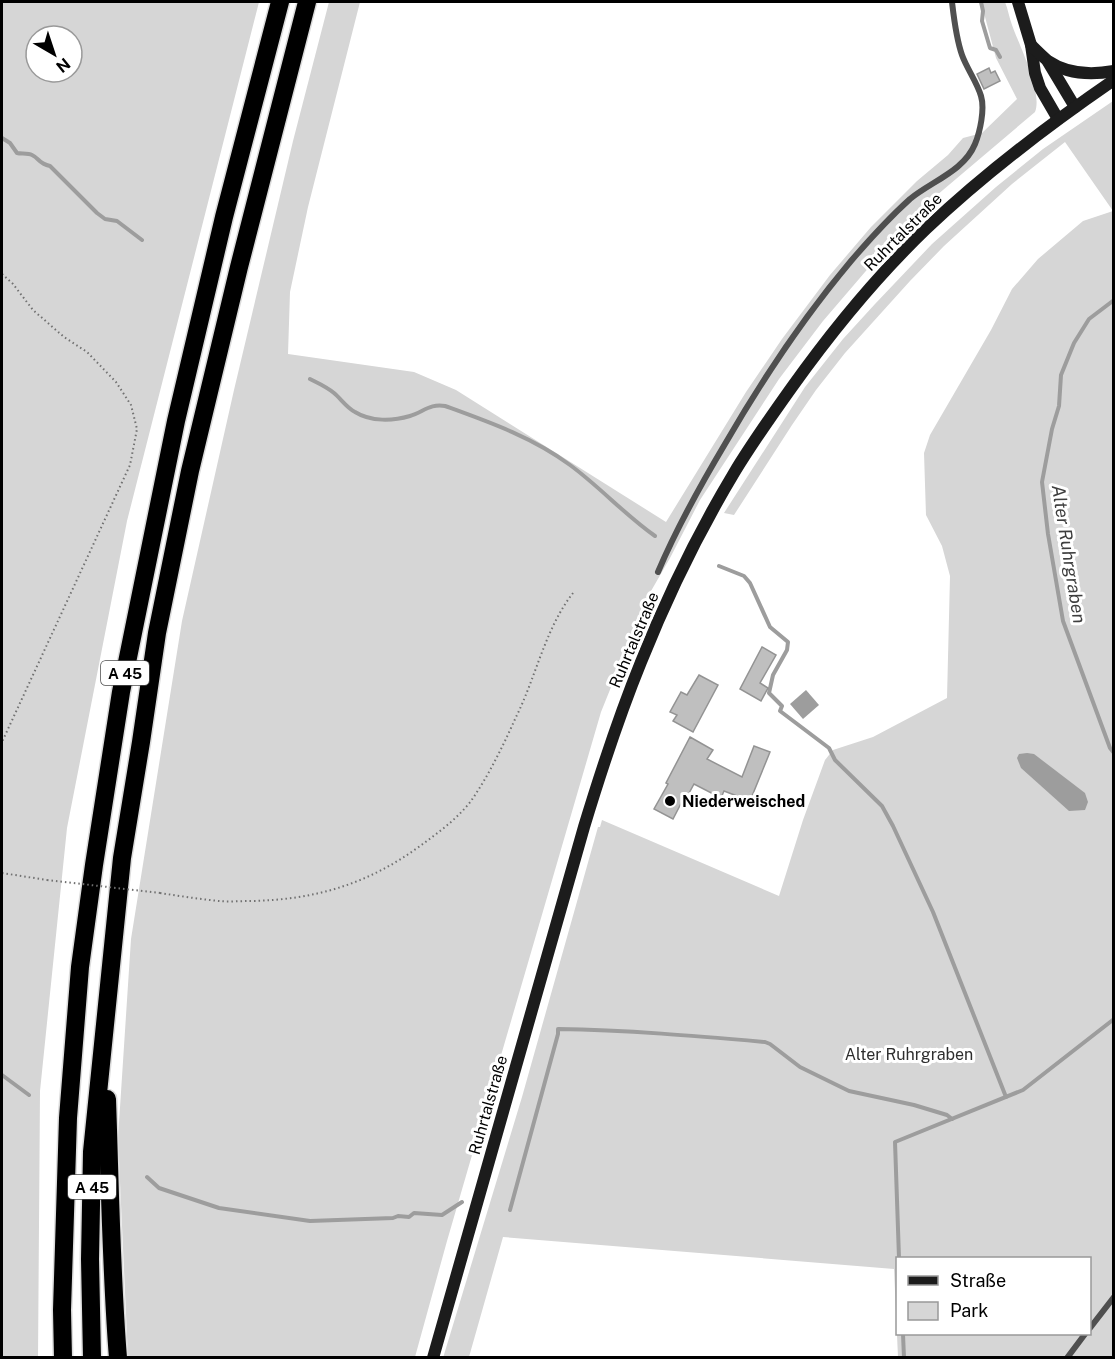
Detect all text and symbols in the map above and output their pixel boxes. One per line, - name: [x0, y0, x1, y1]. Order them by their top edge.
- north arrow: [24, 24, 84, 84]
- text: N: [52, 54, 74, 77]
- street label: Ruhrtalstraße: [860, 189, 946, 275]
- water label: Alter Ruhrgraben: [1048, 483, 1090, 625]
- street label: Ruhrtalstraße: [605, 589, 663, 691]
- road number: A 45: [101, 661, 149, 685]
- place label: Niederweisched: [682, 792, 805, 811]
- marker: Niederweisched: [663, 794, 677, 808]
- park label: Alter Ruhrgraben: [845, 1045, 973, 1064]
- street label: Ruhrtalstraße: [465, 1053, 511, 1157]
- road number: A 45: [68, 1175, 116, 1199]
- legend: [896, 1257, 1091, 1335]
- text: Straße: [950, 1270, 1006, 1291]
- text: Park: [950, 1300, 988, 1321]

